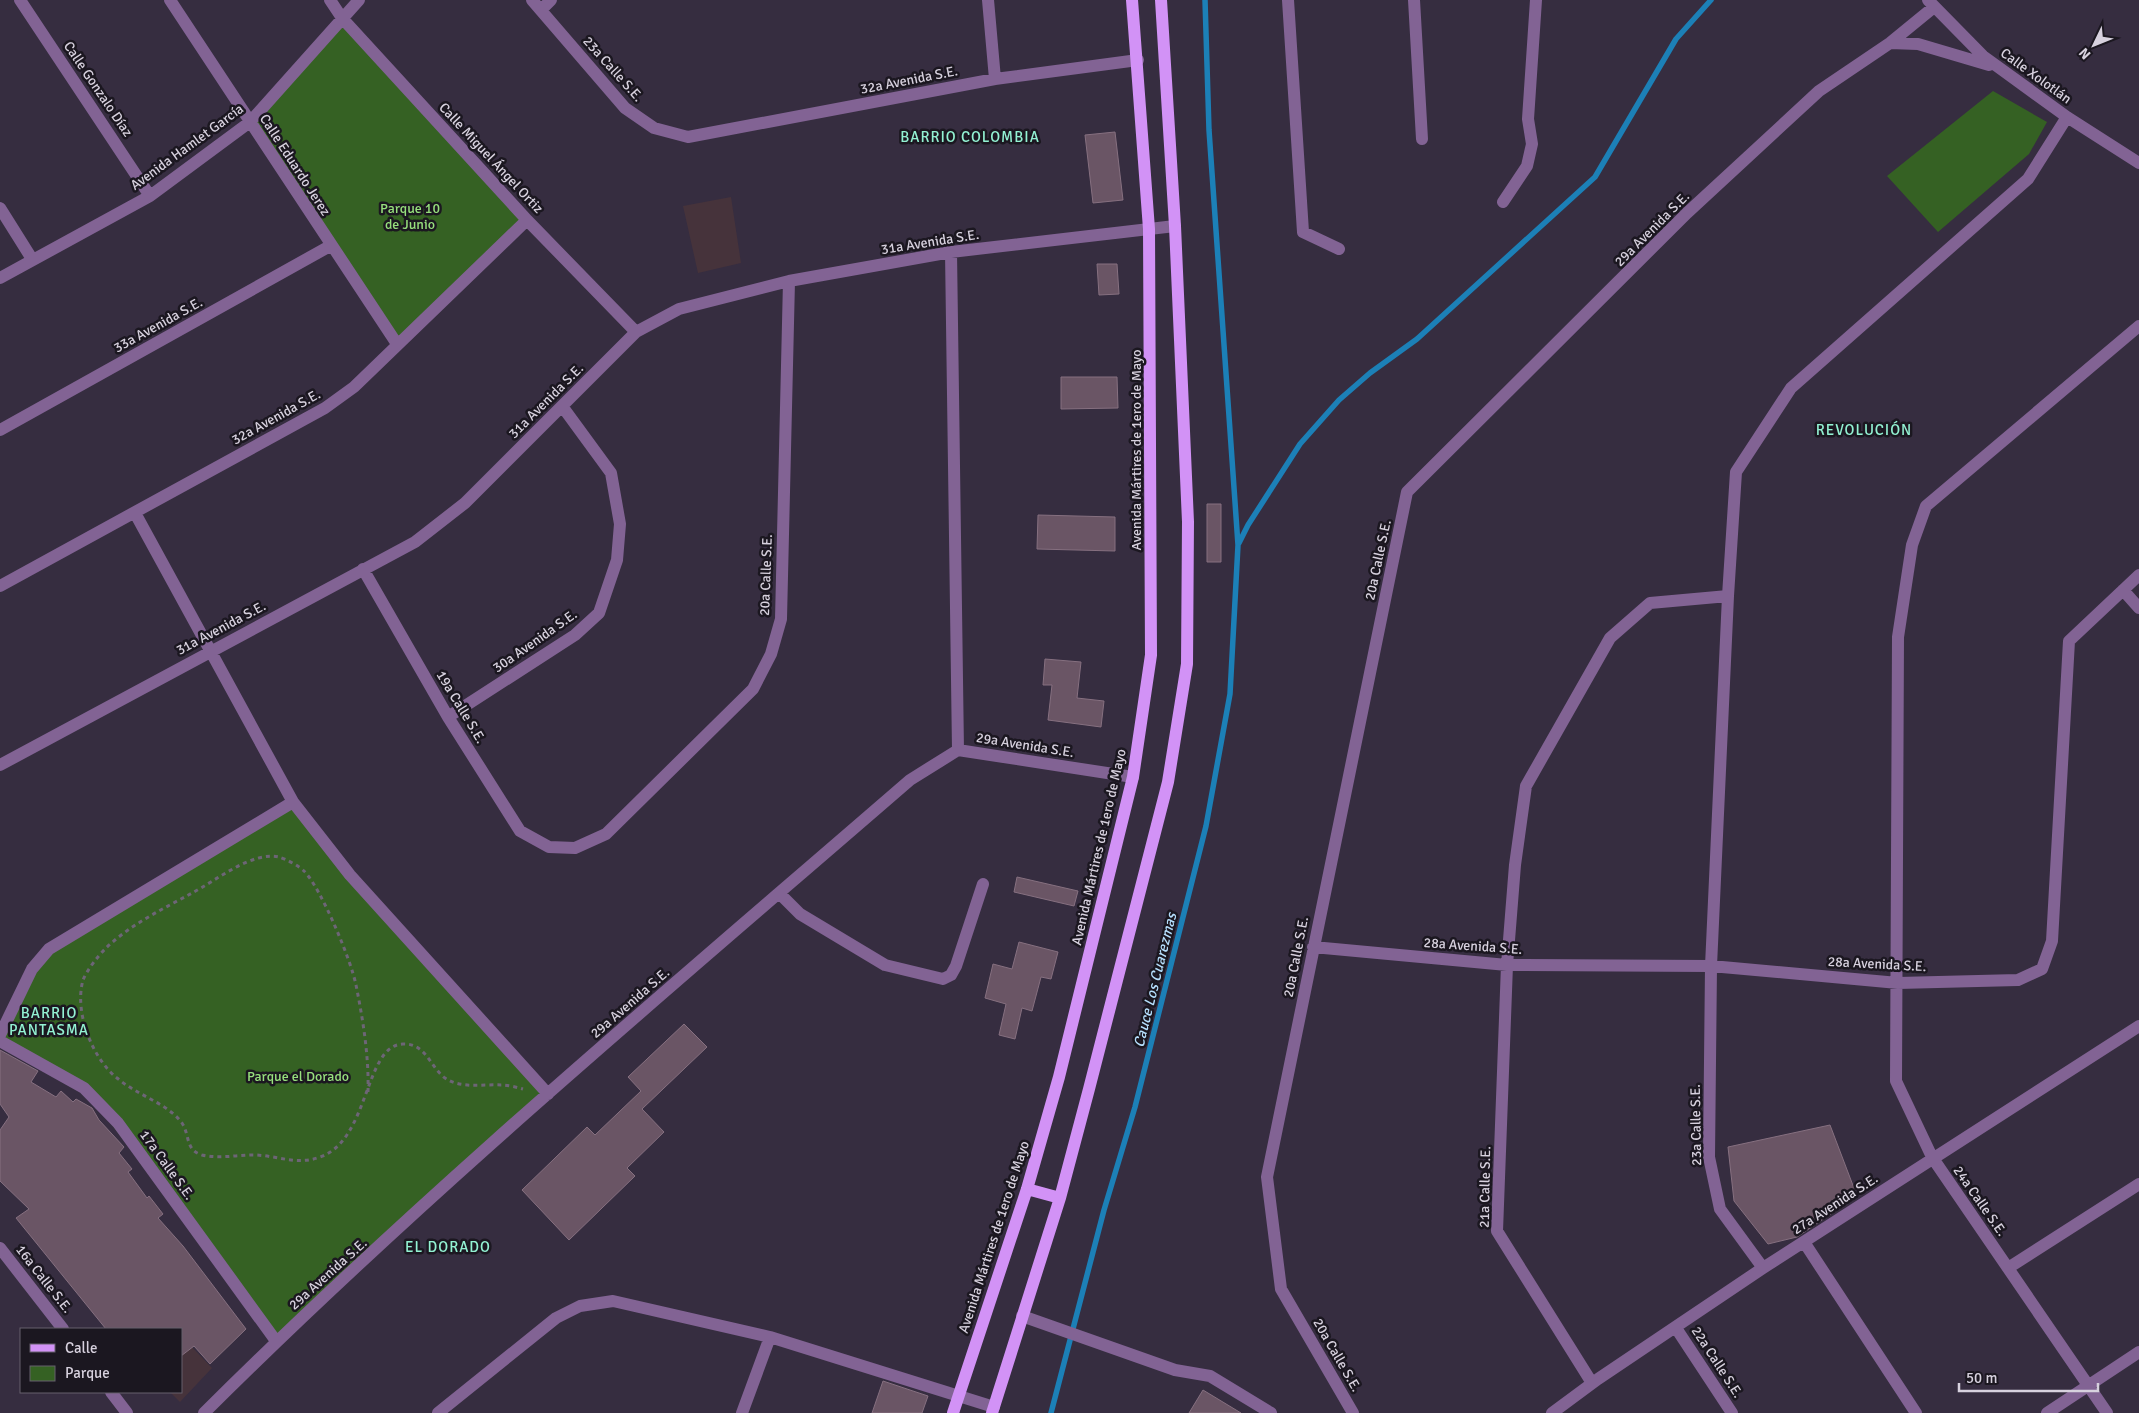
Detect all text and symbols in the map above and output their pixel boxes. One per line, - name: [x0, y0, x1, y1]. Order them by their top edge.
- north arrow: [2069, 20, 2119, 70]
- street label: 23a Calle S.E.: [579, 33, 647, 105]
- street label: Calle Gonzalo Díaz: [60, 38, 136, 140]
- text: N: [2075, 44, 2094, 63]
- street label: Calle Xolotlán: [1997, 45, 2075, 107]
- street label: 32a Avenida S.E.: [859, 62, 959, 98]
- street label: Calle Miguel Ángel Ortiz: [435, 99, 547, 217]
- street label: Avenida Hamlet García: [127, 100, 247, 194]
- street label: Calle Eduardo Jerez: [256, 111, 334, 219]
- district label: BARRIO COLOMBIA: [900, 128, 1040, 146]
- street label: 29a Avenida S.E.: [1611, 188, 1693, 270]
- park label: Parque 10 de Junio: [380, 200, 440, 233]
- street label: 31a Avenida S.E.: [880, 226, 980, 258]
- street label: 33a Avenida S.E.: [111, 294, 205, 356]
- street label: Avenida Mártires de 1ero de Mayo: [1128, 349, 1145, 551]
- street label: 31a Avenida S.E.: [505, 360, 587, 442]
- street label: 32a Avenida S.E.: [229, 386, 323, 448]
- district label: REVOLUCIÓN: [1816, 420, 1912, 439]
- street label: 20a Calle S.E.: [1361, 518, 1395, 602]
- street label: 20a Calle S.E.: [756, 534, 776, 616]
- street label: 31a Avenida S.E.: [173, 597, 269, 659]
- street label: 30a Avenida S.E.: [490, 606, 580, 676]
- street label: 19a Calle S.E.: [433, 668, 489, 746]
- street label: 29a Avenida S.E.: [975, 729, 1075, 761]
- street label: Avenida Mártires de 1ero de Mayo: [1068, 747, 1130, 947]
- water label: Cauce Los Cuarezmas: [1130, 909, 1181, 1049]
- street label: 20a Calle S.E.: [1280, 915, 1312, 999]
- street label: 28a Avenida S.E.: [1423, 934, 1523, 958]
- street label: 28a Avenida S.E.: [1827, 953, 1927, 975]
- street label: 29a Avenida S.E.: [587, 964, 673, 1042]
- district label: BARRIO PANTASMA: [9, 1004, 89, 1039]
- park label: Parque el Dorado: [247, 1068, 349, 1085]
- street label: 23a Calle S.E.: [1687, 1084, 1705, 1166]
- street label: 17a Calle S.E.: [136, 1127, 198, 1203]
- street label: Avenida Mártires de 1ero de Mayo: [955, 1139, 1033, 1335]
- street label: 21a Calle S.E.: [1476, 1146, 1494, 1228]
- street label: 24a Calle S.E.: [1950, 1163, 2010, 1239]
- street label: 27a Avenida S.E.: [1789, 1170, 1881, 1238]
- street label: 29a Avenida S.E.: [286, 1235, 370, 1313]
- district label: EL DORADO: [405, 1238, 491, 1256]
- street label: 16a Calle S.E.: [12, 1242, 76, 1316]
- street label: 20a Calle S.E.: [1309, 1315, 1365, 1395]
- street label: 22a Calle S.E.: [1688, 1323, 1746, 1401]
- legend: [20, 1328, 182, 1393]
- text: Calle: [65, 1339, 98, 1357]
- scale bar: [1959, 1360, 2098, 1392]
- text: Parque: [65, 1364, 110, 1382]
- text: 50 m: [1966, 1369, 1997, 1387]

